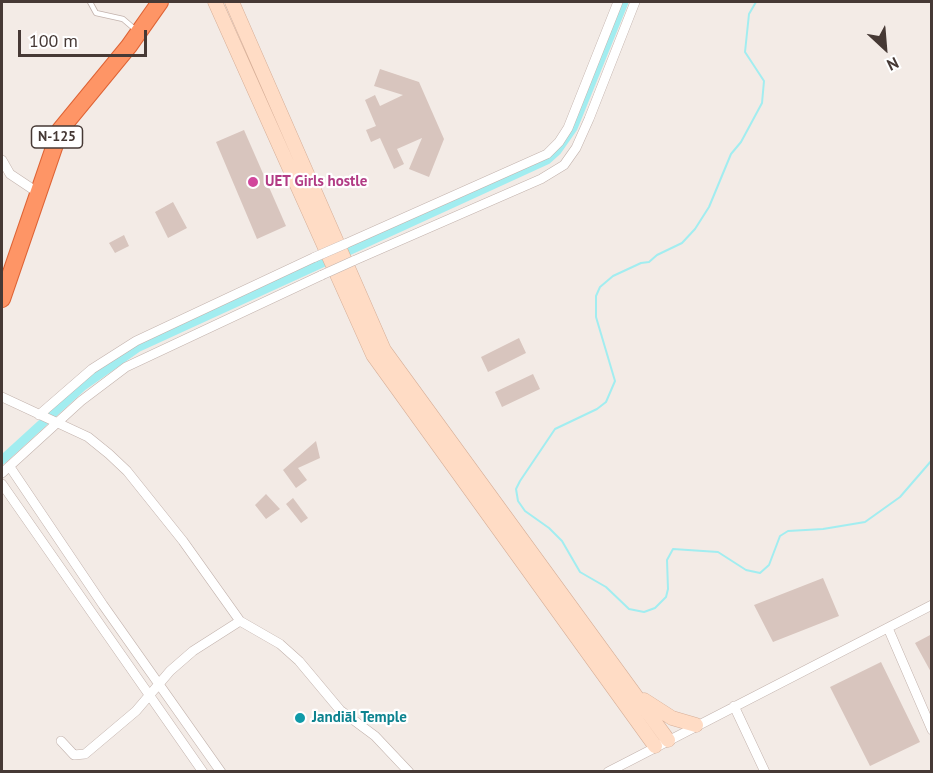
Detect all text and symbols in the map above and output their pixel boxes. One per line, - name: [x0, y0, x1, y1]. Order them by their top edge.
- scale bar: [21, 18, 150, 56]
- north arrow: [855, 18, 915, 78]
- text: 100 m: [29, 29, 78, 52]
- text: N: [884, 53, 902, 75]
- road number: N-125: [32, 126, 82, 148]
- place label: UET Girls hostle: [265, 173, 367, 191]
- marker: UET Girls hostle: [246, 175, 260, 189]
- place label: Jandiāl Temple: [312, 709, 407, 727]
- marker: Jandiāl Temple: [293, 711, 307, 725]

